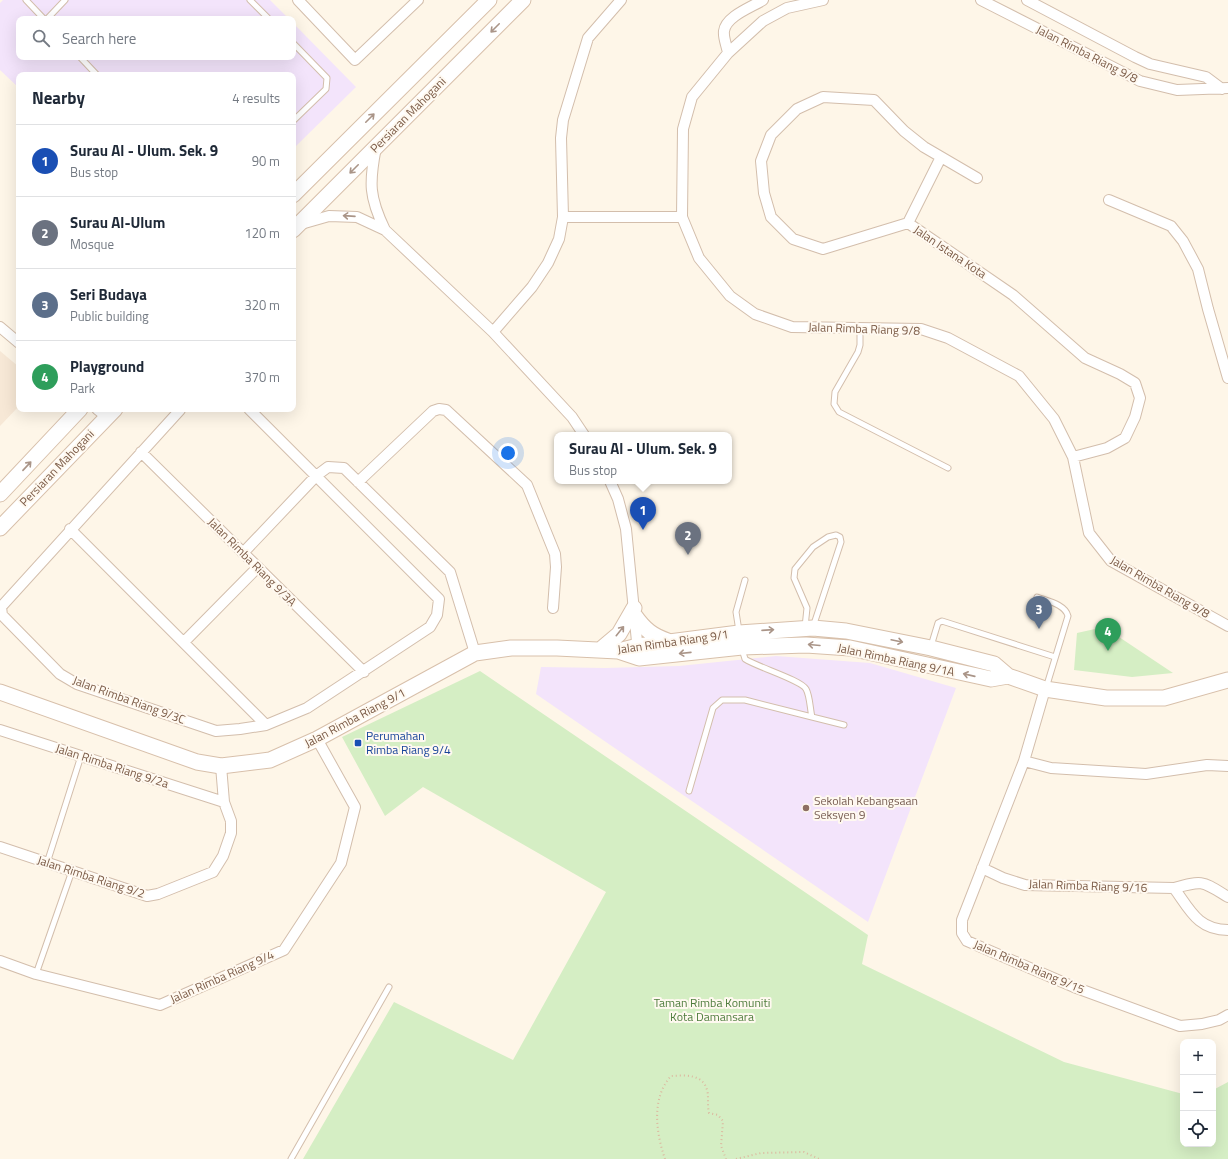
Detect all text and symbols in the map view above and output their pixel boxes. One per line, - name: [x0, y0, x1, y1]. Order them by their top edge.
- search box: [16, 16, 296, 60]
- street label: Jalan Rimba Riang 9/8: [1033, 20, 1142, 88]
- one-way arrow: [491, 23, 500, 33]
- icon: search: [30, 27, 52, 49]
- text: Search here: [62, 27, 136, 50]
- street label: Persiaran Mahogani: [365, 72, 450, 157]
- text: Nearby: [32, 85, 85, 111]
- text: 4 results: [232, 88, 280, 108]
- one-way arrow: [365, 113, 375, 123]
- text: Surau Al - Ulum. Sek. 9: [70, 139, 218, 162]
- text: 1: [41, 151, 49, 171]
- text: 90 m: [252, 151, 280, 171]
- text: Bus stop: [70, 162, 118, 182]
- one-way arrow: [349, 164, 359, 174]
- text: Surau Al-Ulum: [70, 211, 165, 234]
- one-way arrow: [343, 213, 356, 220]
- street label: Jalan Istana Kota: [910, 220, 991, 283]
- text: 2: [41, 223, 49, 243]
- text: 120 m: [244, 223, 280, 243]
- text: Mosque: [70, 234, 114, 254]
- text: Seri Budaya: [70, 283, 147, 306]
- text: 3: [41, 295, 49, 315]
- text: 320 m: [244, 295, 280, 315]
- text: Public building: [70, 306, 149, 326]
- street label: Jalan Rimba Riang 9/8: [808, 317, 921, 340]
- text: Playground: [70, 355, 144, 378]
- text: 4: [41, 367, 49, 387]
- text: 370 m: [244, 367, 280, 387]
- text: Park: [70, 378, 95, 398]
- street label: Persiaran Mahogani: [15, 425, 99, 511]
- popup: [554, 432, 732, 484]
- text: Surau Al - Ulum. Sek. 9: [569, 437, 717, 460]
- your location: [498, 443, 518, 463]
- text: Bus stop: [569, 460, 617, 480]
- one-way arrow: [22, 461, 31, 471]
- pin: 1: [630, 497, 656, 530]
- street label: Jalan Rimba Riang 9/3A: [203, 513, 301, 611]
- pin: 2: [675, 522, 701, 555]
- street label: Jalan Rimba Riang 9/8: [1107, 550, 1214, 623]
- pin: 3: [1026, 596, 1052, 629]
- pin: 4: [1095, 618, 1121, 651]
- street label: Jalan Rimba Riang 9/1: [616, 624, 730, 659]
- one-way arrow: [615, 626, 624, 637]
- one-way arrow: [761, 626, 774, 634]
- one-way arrow: [890, 637, 903, 645]
- street label: Jalan Rimba Riang 9/1A: [836, 638, 956, 681]
- one-way arrow: [808, 642, 821, 649]
- one-way arrow: [679, 650, 692, 657]
- street label: Jalan Rimba Riang 9/3C: [70, 670, 189, 729]
- one-way arrow: [963, 671, 976, 679]
- street label: Jalan Rimba Riang 9/1: [301, 683, 409, 752]
- place label: Perumahan Rimba Riang 9/4: [366, 726, 451, 759]
- street label: Jalan Rimba Riang 9/2a: [53, 738, 171, 793]
- marker: Perumahan Rimba Riang 9/4: [353, 738, 363, 748]
- place label: Sekolah Kebangsaan Seksyen 9: [814, 791, 918, 824]
- marker: Sekolah Kebangsaan Seksyen 9: [801, 803, 811, 813]
- street label: Jalan Rimba Riang 9/2: [35, 850, 147, 903]
- street label: Jalan Rimba Riang 9/16: [1028, 874, 1148, 897]
- street label: Jalan Rimba Riang 9/15: [971, 935, 1088, 999]
- street label: Jalan Rimba Riang 9/4: [167, 945, 277, 1008]
- park label: Taman Rimba Komuniti Kota Damansara: [654, 993, 770, 1026]
- map controls: [1180, 1039, 1216, 1147]
- button: +: [1180, 1039, 1216, 1075]
- button: −: [1180, 1075, 1216, 1111]
- button: locate: [1180, 1111, 1216, 1147]

